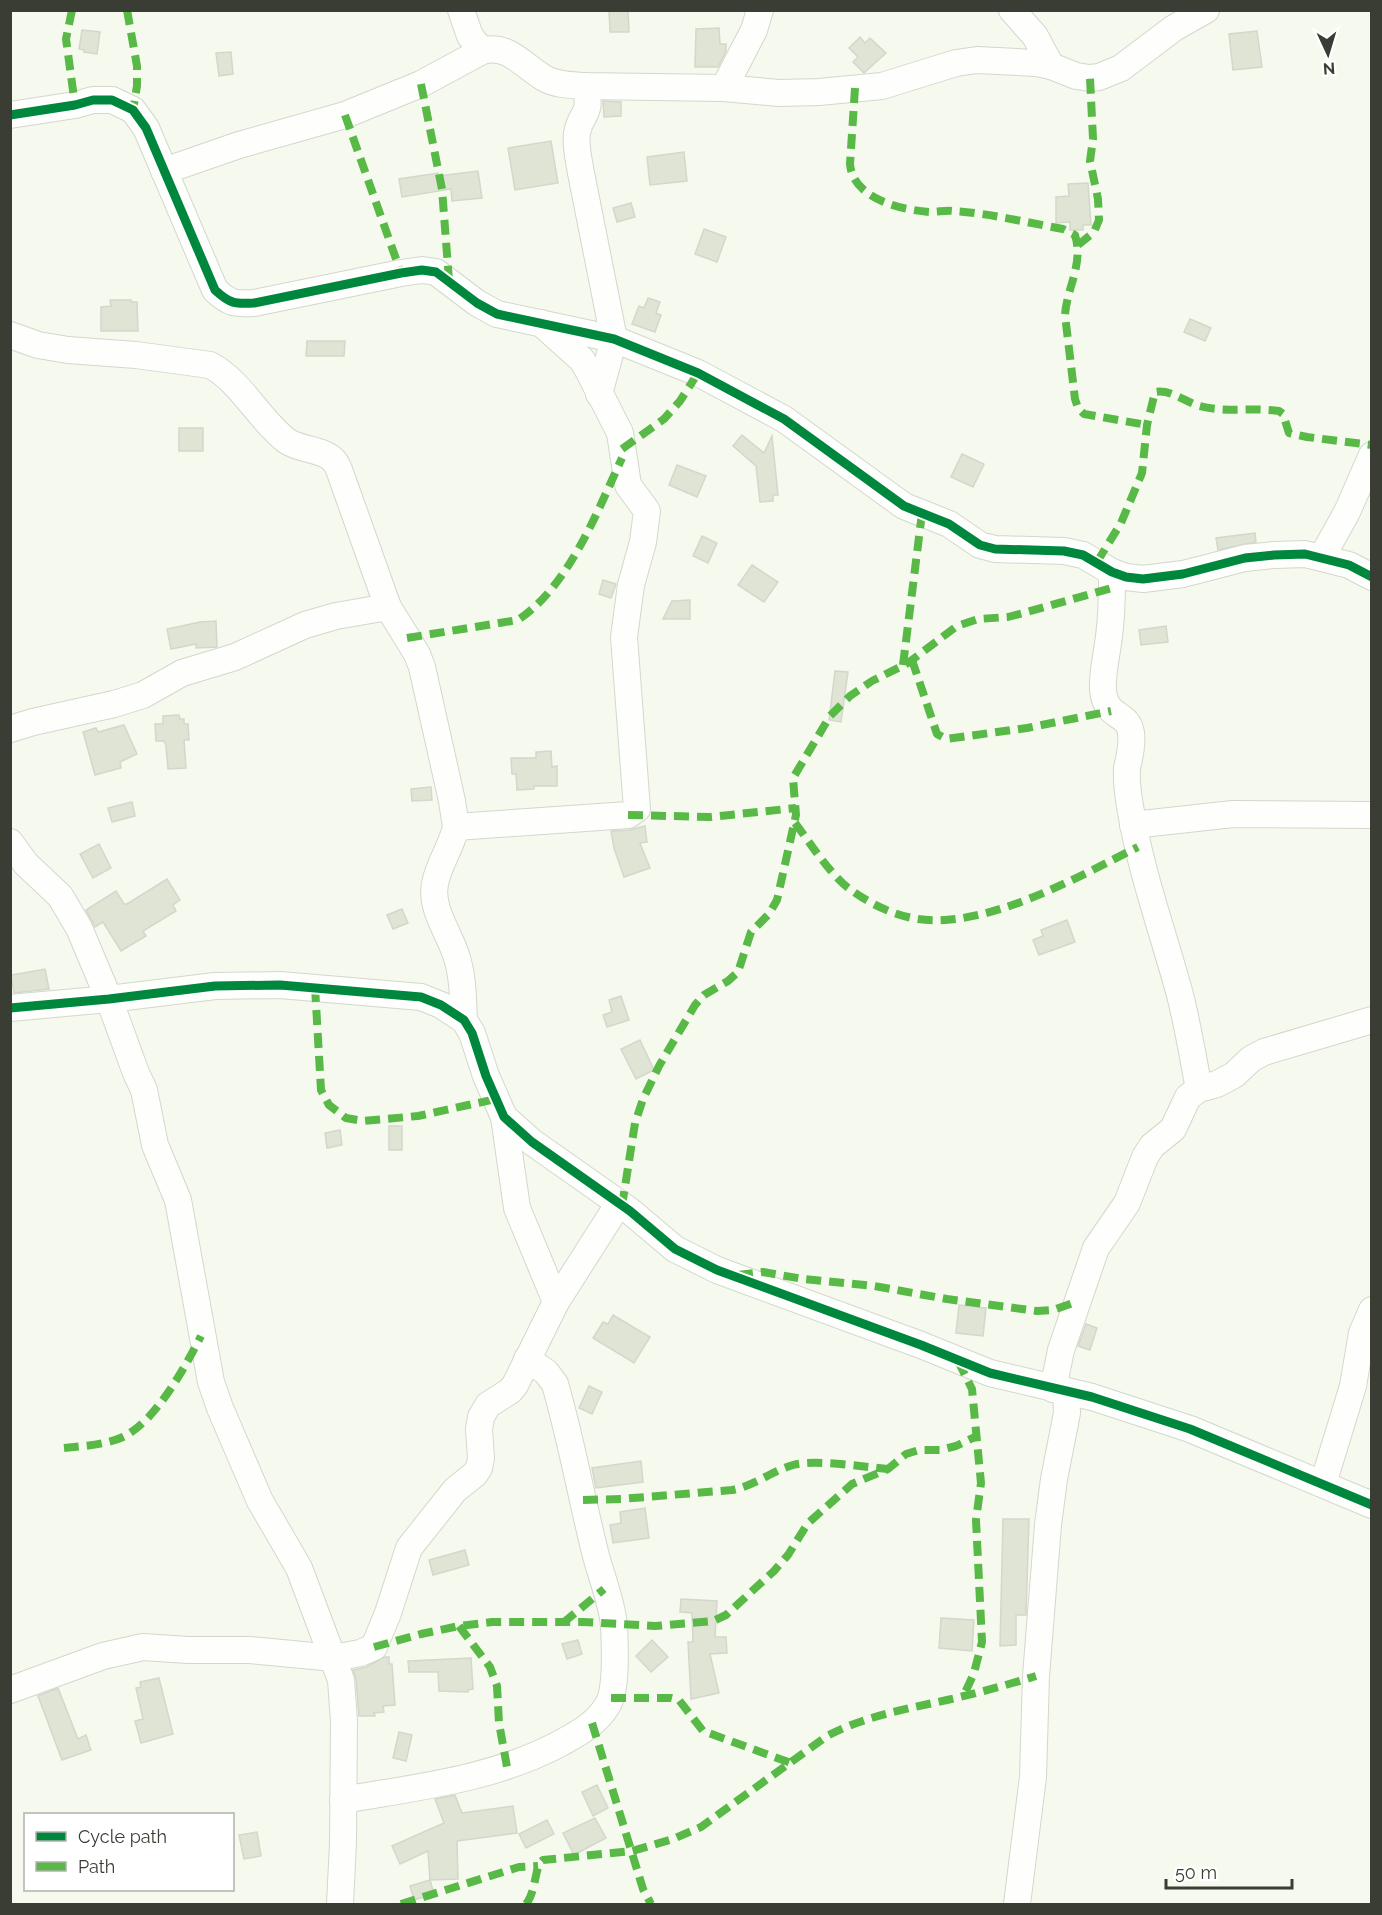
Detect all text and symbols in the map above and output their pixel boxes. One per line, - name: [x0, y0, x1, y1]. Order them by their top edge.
- north arrow: [1298, 24, 1358, 84]
- text: N: [1322, 59, 1336, 78]
- legend: [24, 1813, 234, 1891]
- text: Cycle path: [78, 1826, 167, 1847]
- scale bar: [1166, 1852, 1292, 1890]
- text: Path: [78, 1856, 115, 1877]
- text: 50 m: [1175, 1862, 1217, 1883]

